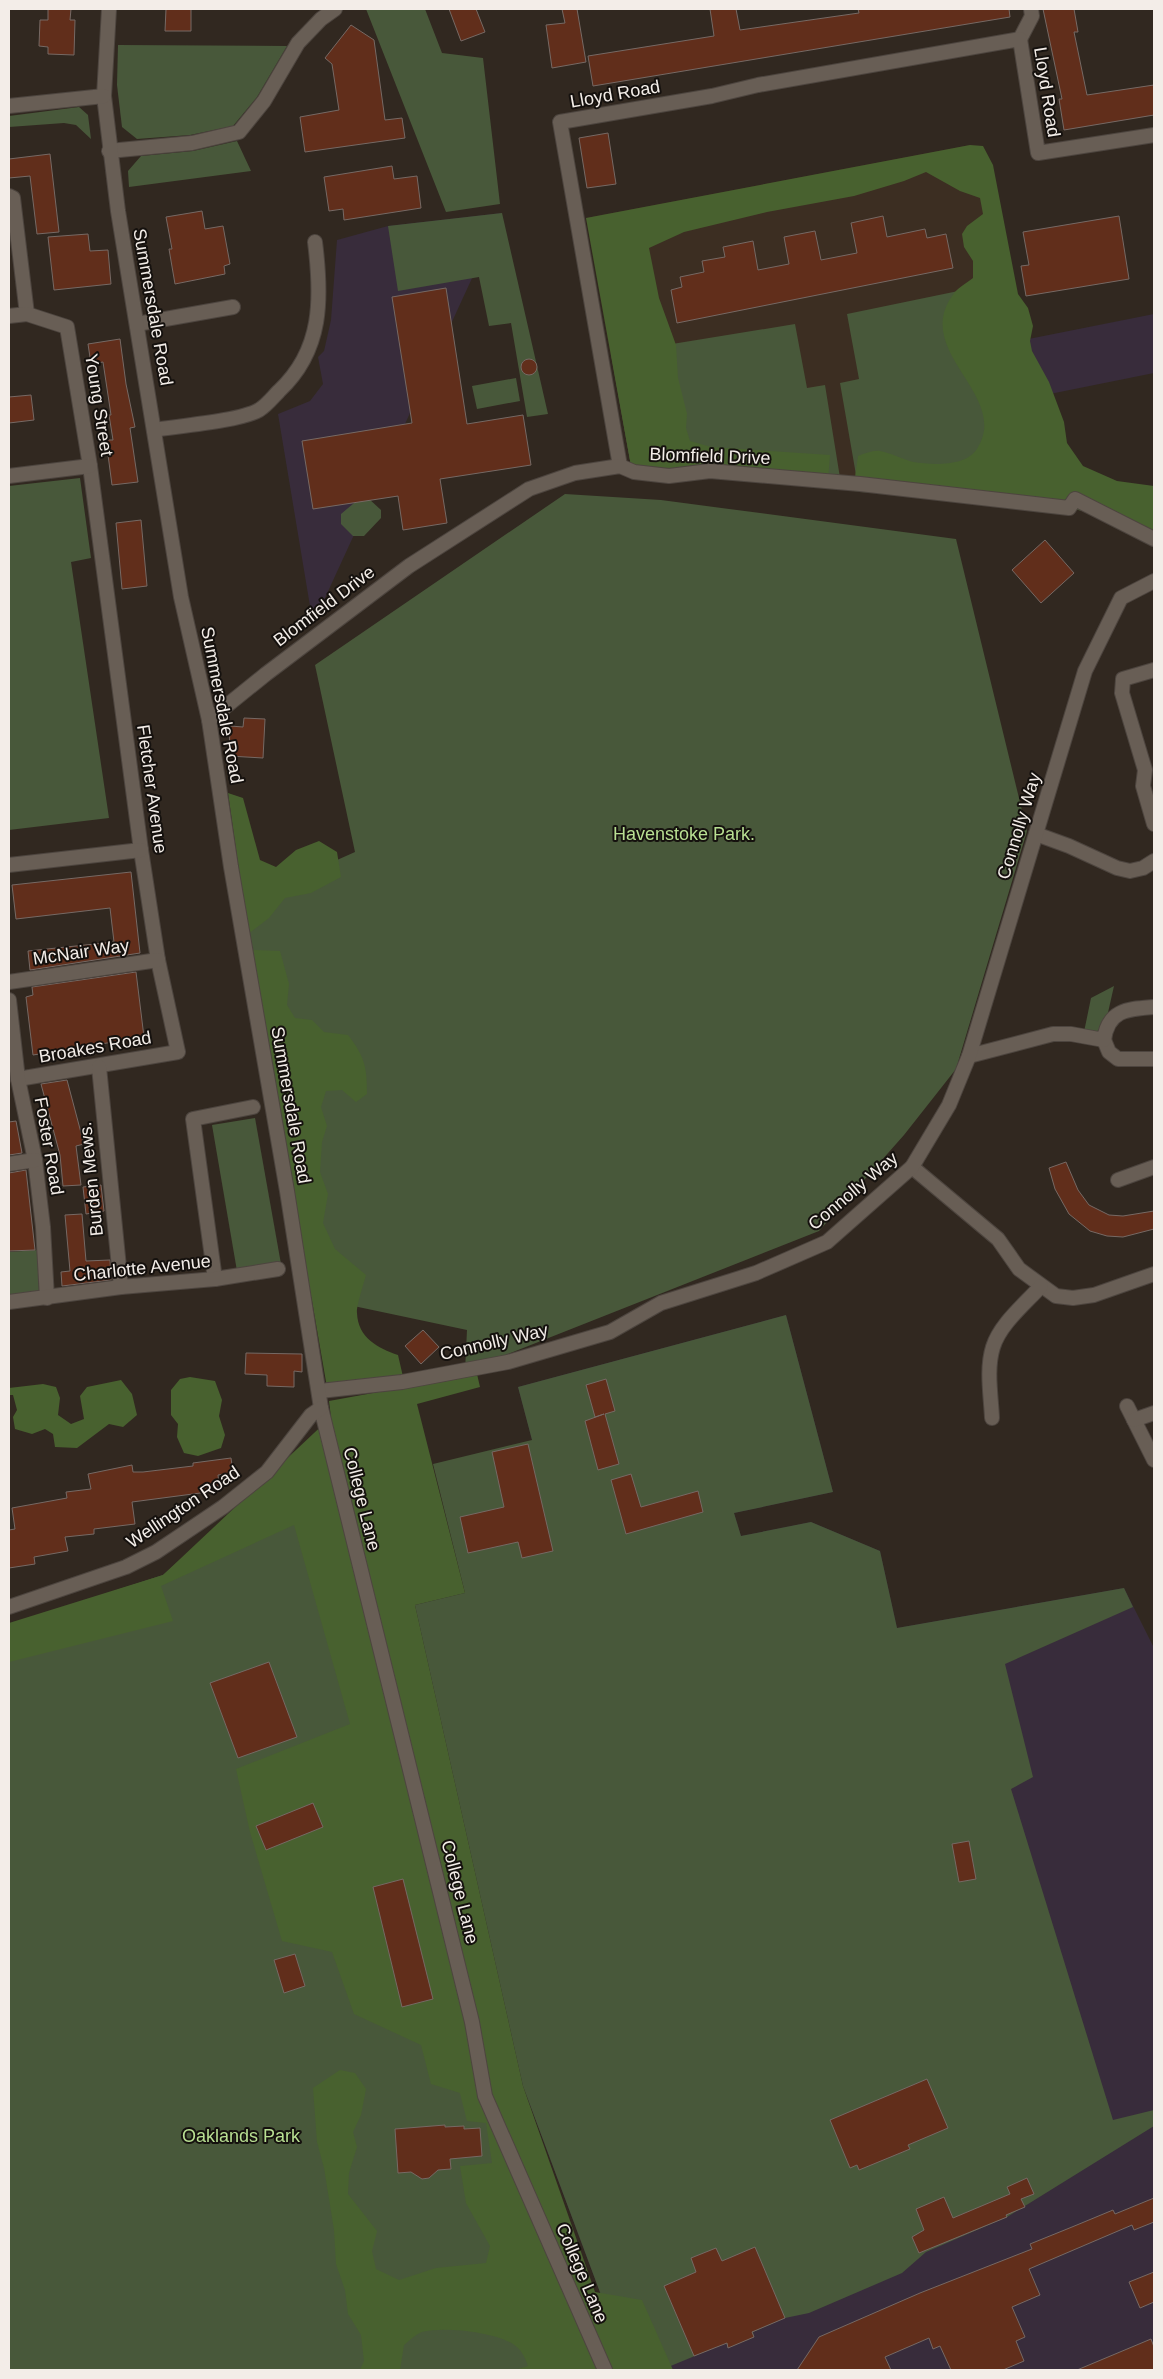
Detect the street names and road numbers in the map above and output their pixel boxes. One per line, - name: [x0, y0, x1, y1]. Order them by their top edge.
- street label: Lloyd Road: [1030, 45, 1064, 139]
- street label: Lloyd Road: [568, 76, 662, 112]
- street label: Summersdale Road: [129, 227, 177, 387]
- street label: Young Street: [81, 352, 117, 458]
- street label: Blomfield Drive: [649, 444, 771, 468]
- street label: Blomfield Drive: [270, 562, 378, 650]
- street label: Summersdale Road: [197, 625, 247, 785]
- street label: Fletcher Avenue: [133, 723, 171, 855]
- street label: Connolly Way: [993, 770, 1045, 882]
- street label: McNair Way: [31, 935, 131, 969]
- street label: Summersdale Road: [267, 1025, 315, 1185]
- street label: Broakes Road: [37, 1027, 153, 1067]
- street label: Foster Road: [31, 1095, 67, 1197]
- street label: Burden Mews.: [75, 1121, 107, 1237]
- street label: Connolly Way: [804, 1148, 902, 1234]
- street label: Charlotte Avenue: [72, 1251, 212, 1285]
- street label: Connolly Way: [438, 1320, 550, 1364]
- street label: College Lane: [339, 1445, 385, 1553]
- street label: Wellington Road: [123, 1462, 243, 1552]
- street label: College Lane: [437, 1838, 483, 1946]
- street label: College Lane: [552, 2220, 612, 2326]

